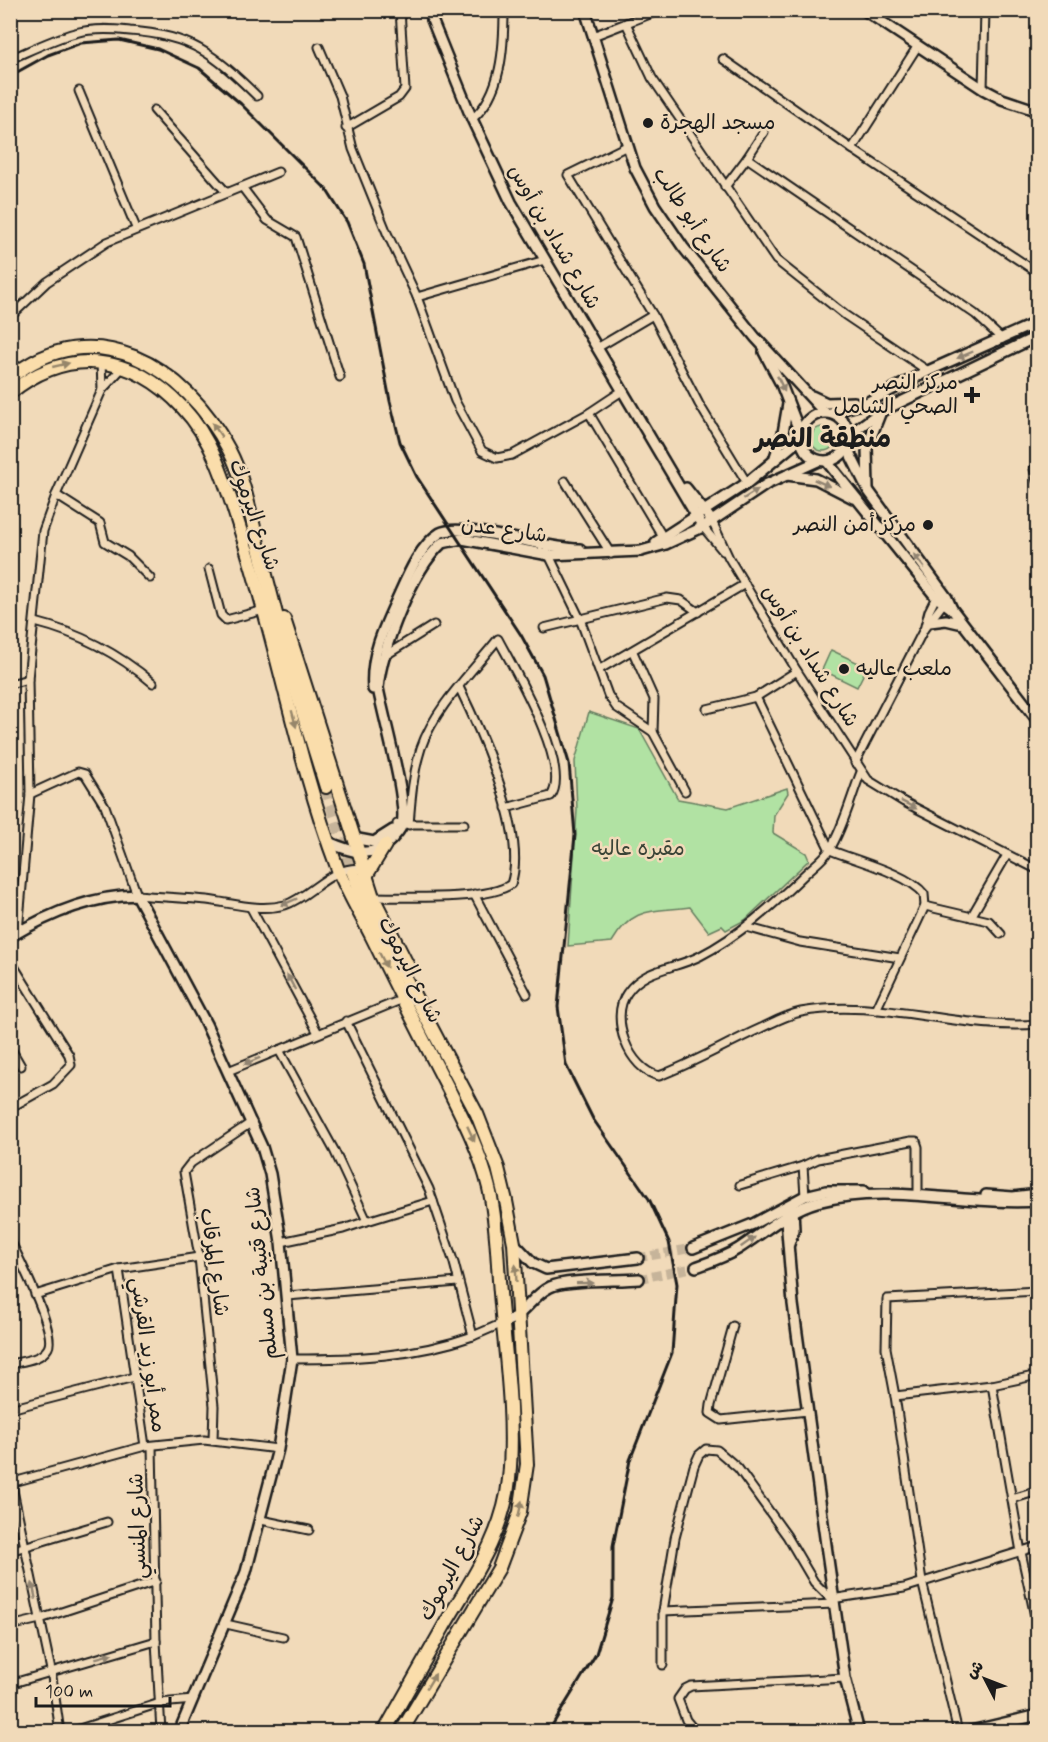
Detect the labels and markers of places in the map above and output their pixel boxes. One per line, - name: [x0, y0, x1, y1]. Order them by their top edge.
- place label: مسجد الهجرة: [660, 109, 775, 137]
- marker: مسجد الهجرة: [641, 116, 655, 130]
- place label: مركز النصر الصحي الشامل: [833, 369, 958, 425]
- marker: مركز النصر الصحي الشامل: [963, 386, 981, 404]
- place label: مركز أمن النصر: [792, 511, 916, 539]
- marker: مركز أمن النصر: [921, 518, 935, 532]
- place label: ملعب عاليه: [856, 655, 952, 683]
- marker: ملعب عاليه: [837, 662, 851, 676]

